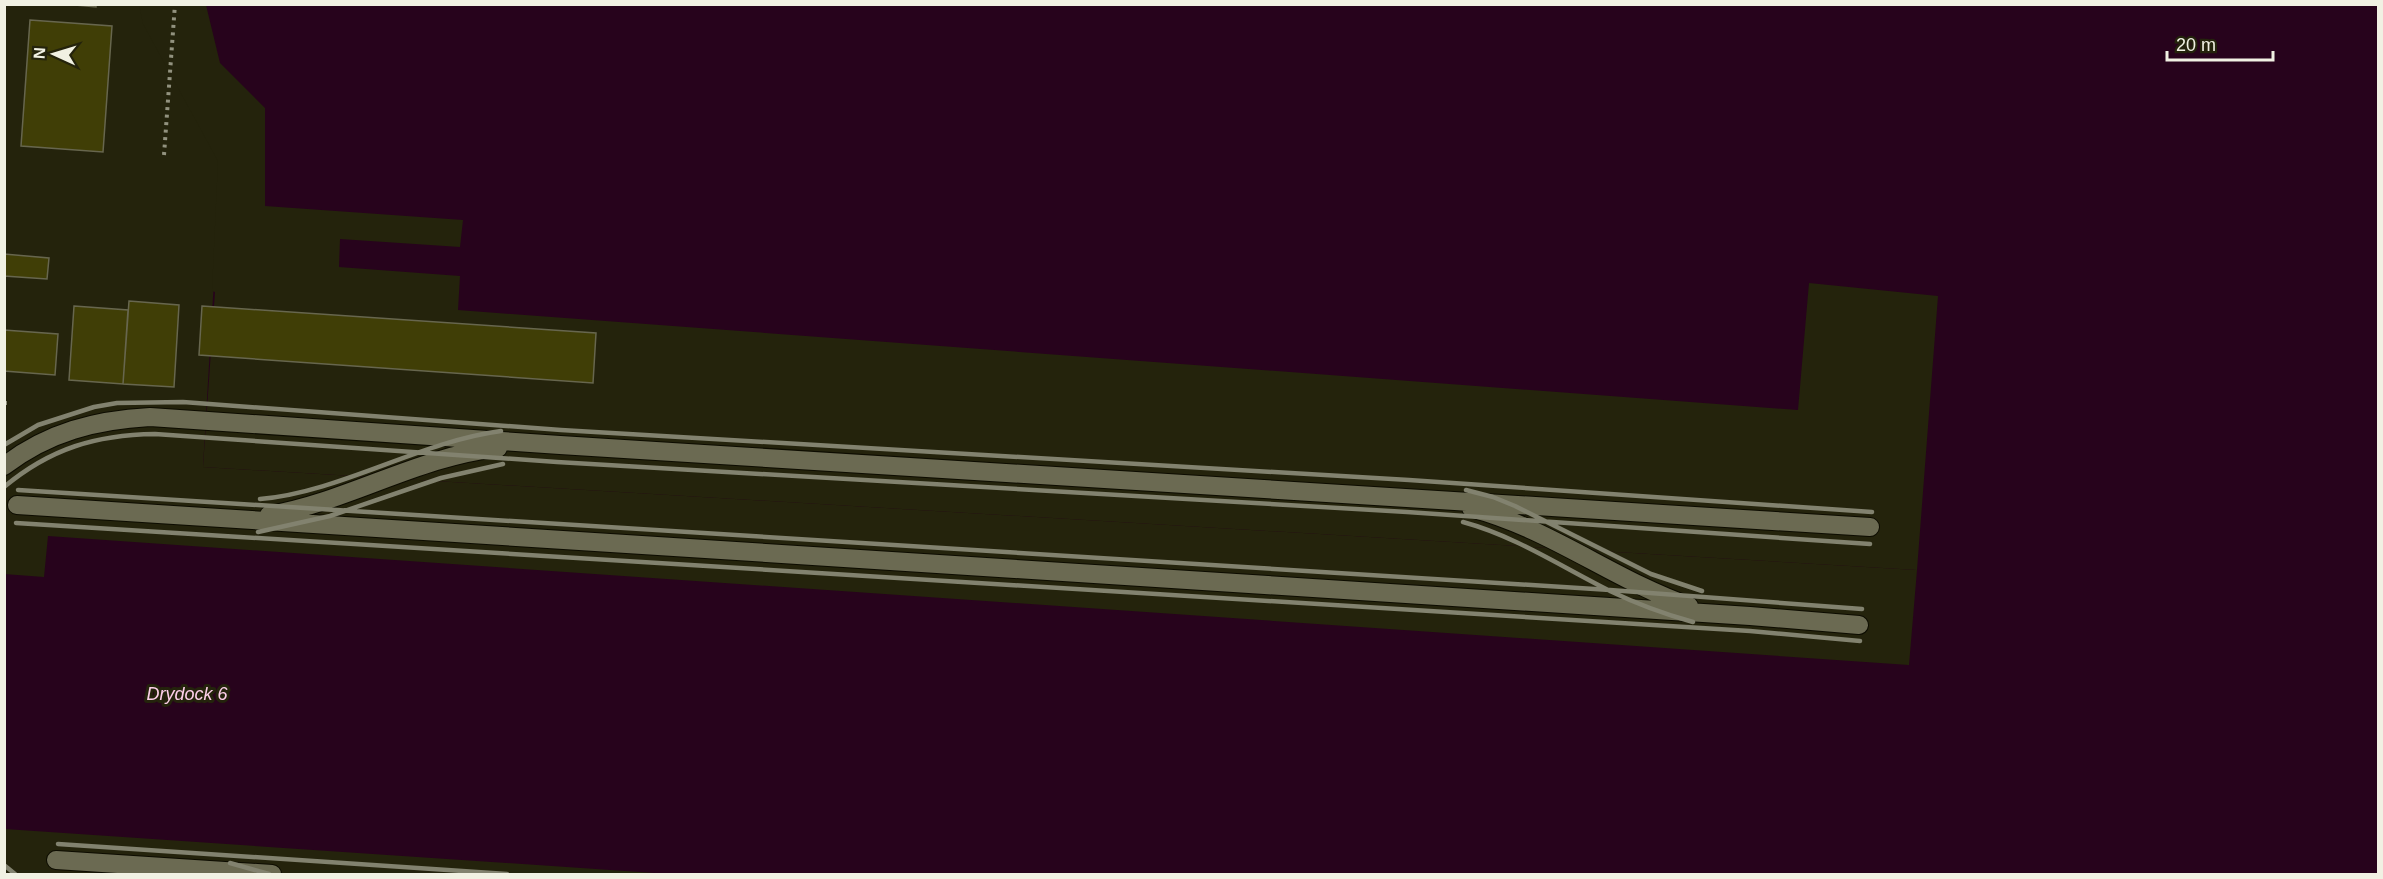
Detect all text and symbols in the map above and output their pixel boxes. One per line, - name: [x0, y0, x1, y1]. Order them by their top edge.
- north arrow: [24, 24, 84, 84]
- scale bar: [2167, 24, 2274, 62]
- text: 20 m: [2176, 35, 2216, 55]
- text: N: [31, 47, 48, 59]
- water label: Drydock 6: [146, 684, 229, 704]

